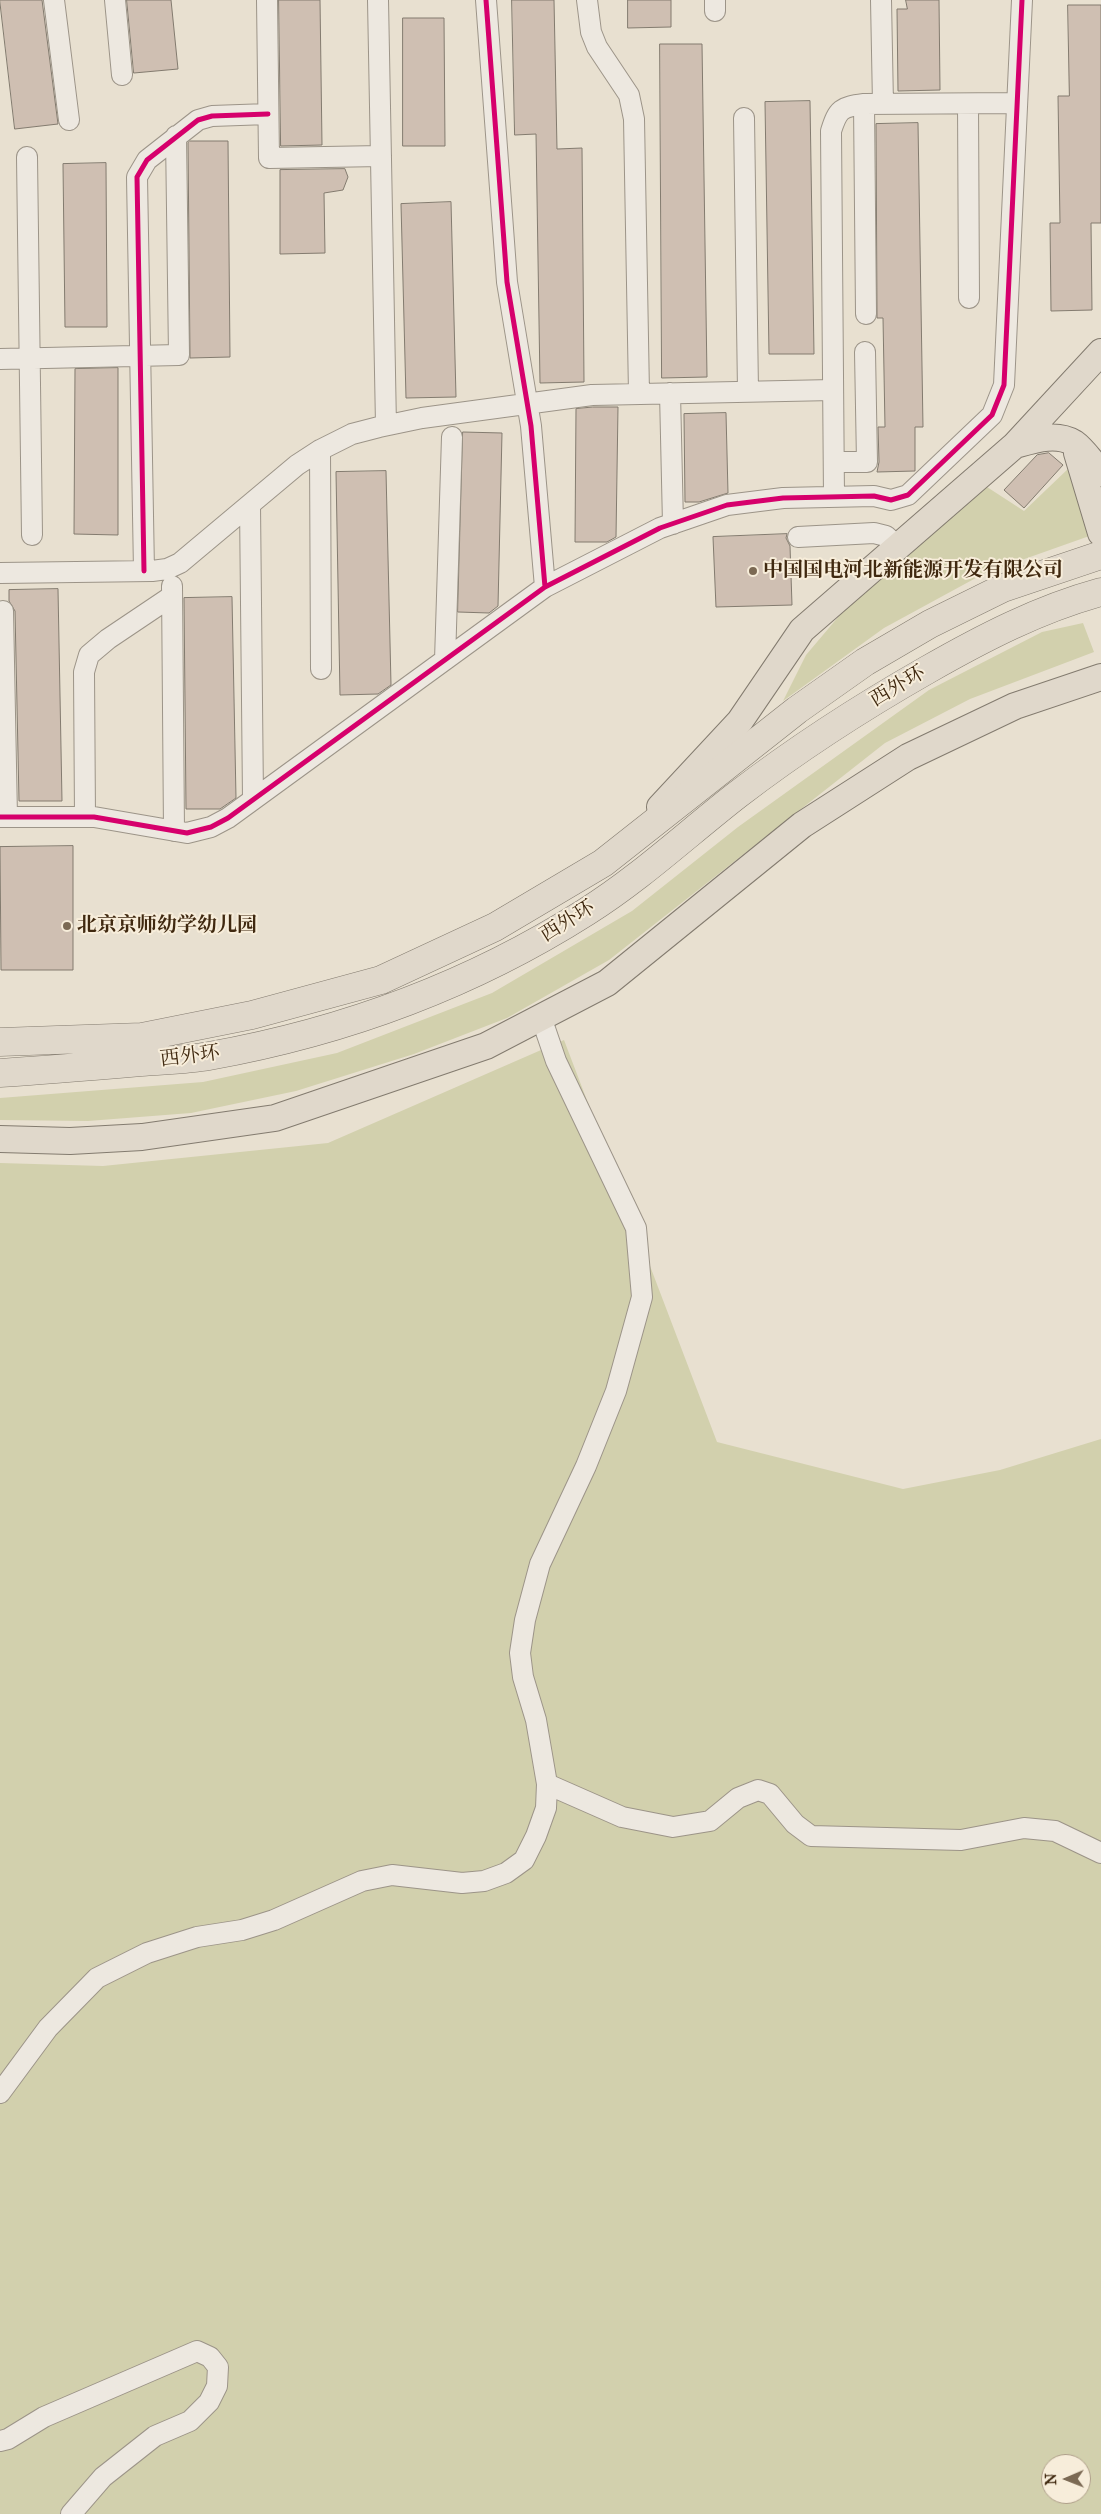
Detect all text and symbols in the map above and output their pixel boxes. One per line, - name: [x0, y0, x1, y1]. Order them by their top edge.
- place label: 中国国电河北新能源开发有限公司: [763, 559, 1063, 583]
- marker: 中国国电河北新能源开发有限公司: [747, 565, 759, 577]
- street label: 西外环: [866, 661, 930, 713]
- street label: 西外环: [536, 896, 600, 948]
- place label: 北京京师幼学幼儿园: [77, 914, 257, 938]
- marker: 北京京师幼学幼儿园: [61, 920, 73, 932]
- street label: 西外环: [159, 1041, 221, 1073]
- north arrow: [1041, 2454, 1091, 2504]
- text: N: [1043, 2473, 1060, 2485]

